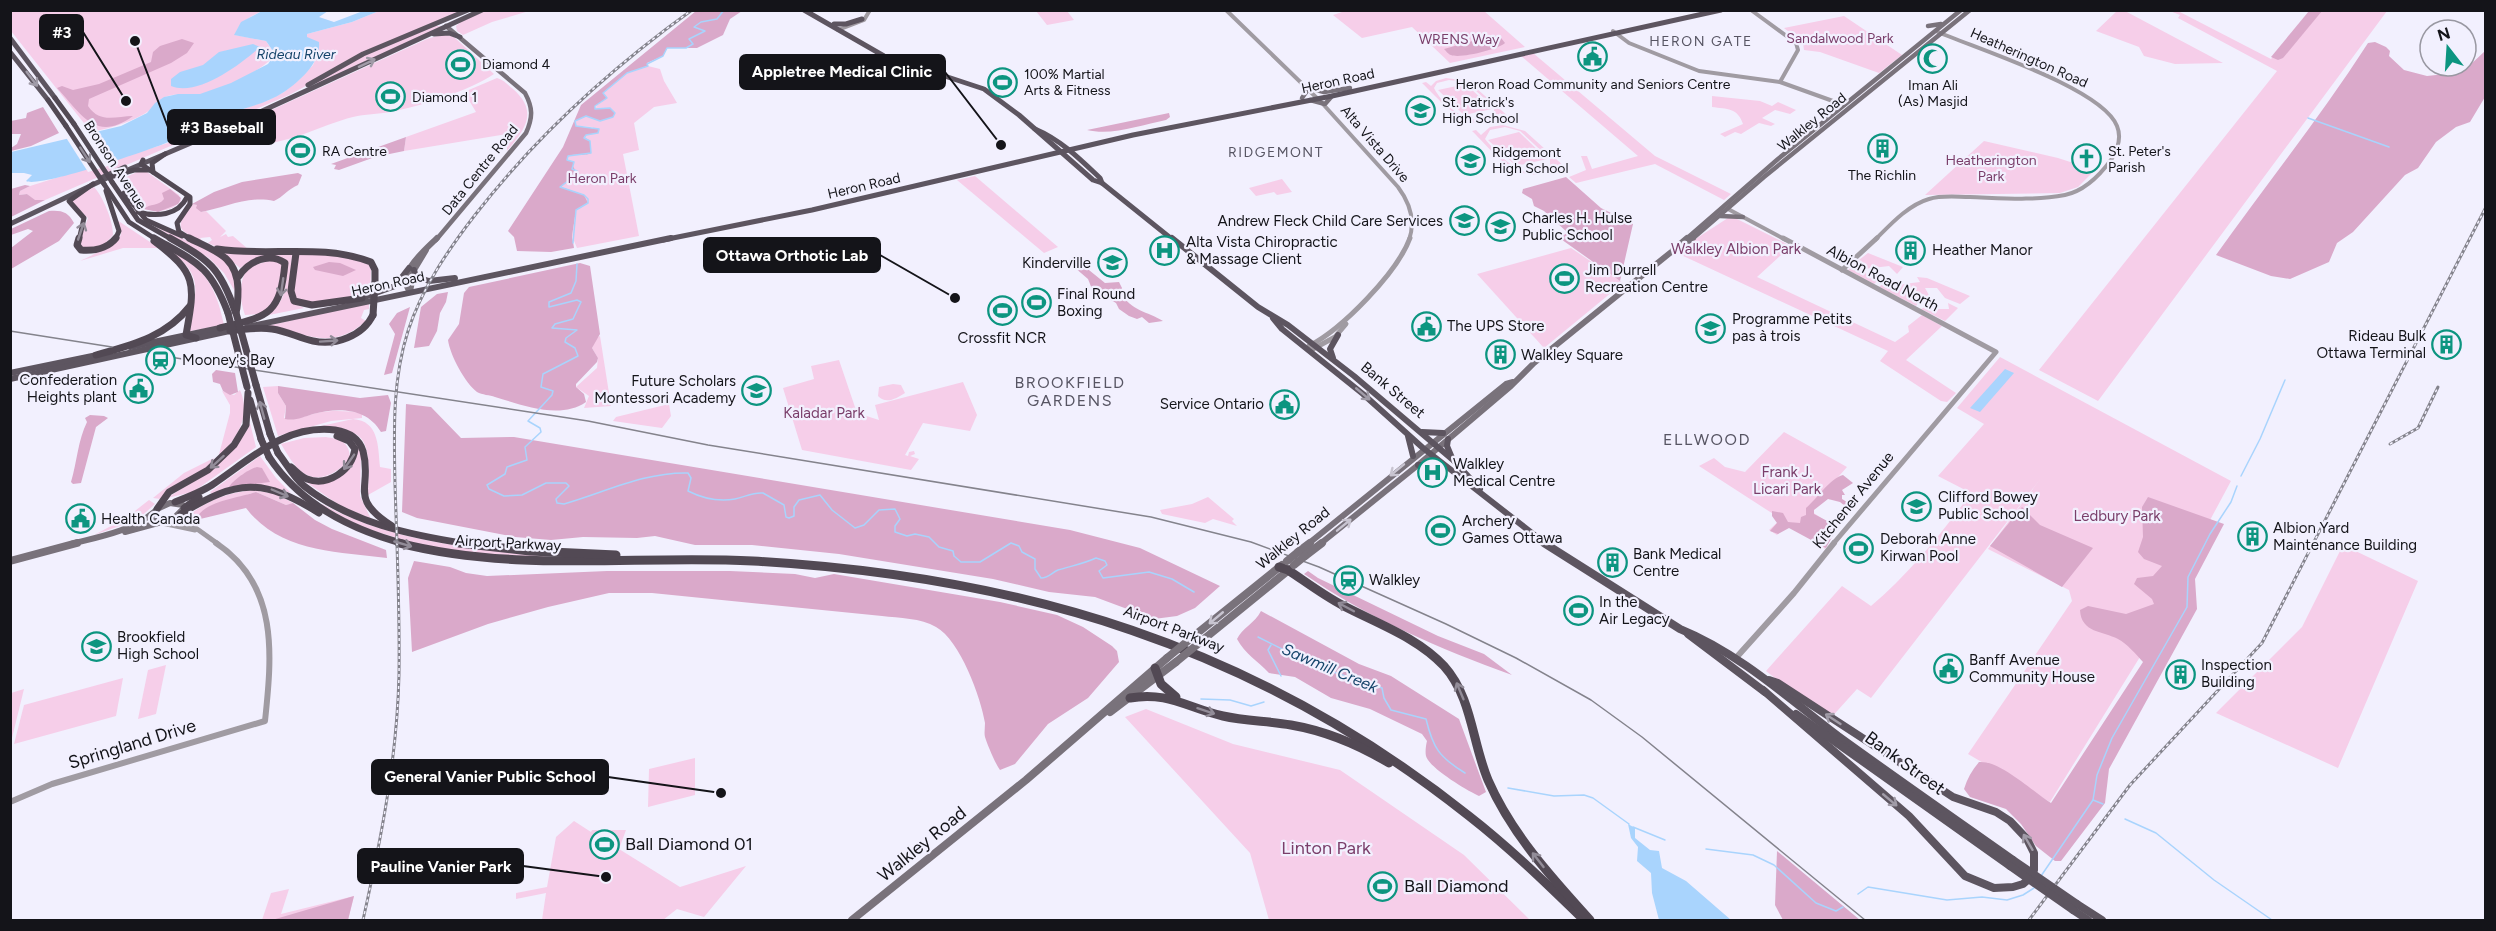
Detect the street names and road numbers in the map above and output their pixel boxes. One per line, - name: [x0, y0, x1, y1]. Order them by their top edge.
- street label: Heatherington Road: [1968, 24, 2090, 92]
- street label: Heron Road: [1300, 65, 1376, 97]
- street label: Walkley Road: [1774, 89, 1850, 155]
- street label: Alta Vista Drive: [1337, 102, 1413, 186]
- street label: Bronson Avenue: [80, 117, 150, 213]
- street label: Data Centre Road: [438, 121, 522, 219]
- street label: Heron Road: [826, 169, 902, 203]
- street label: Albion Road North: [1824, 241, 1942, 315]
- street label: Heron Road: [350, 268, 426, 300]
- street label: Bank Street: [1357, 358, 1429, 422]
- street label: Kitchener Avenue: [1809, 448, 1897, 552]
- street label: Walkley Road: [1253, 503, 1333, 573]
- street label: Airport Parkway: [454, 531, 562, 555]
- street label: Airport Parkway: [1121, 602, 1227, 656]
- street label: Springland Drive: [65, 714, 199, 774]
- street label: Bank Street: [1861, 727, 1950, 800]
- street label: Walkley Road: [873, 802, 971, 886]

